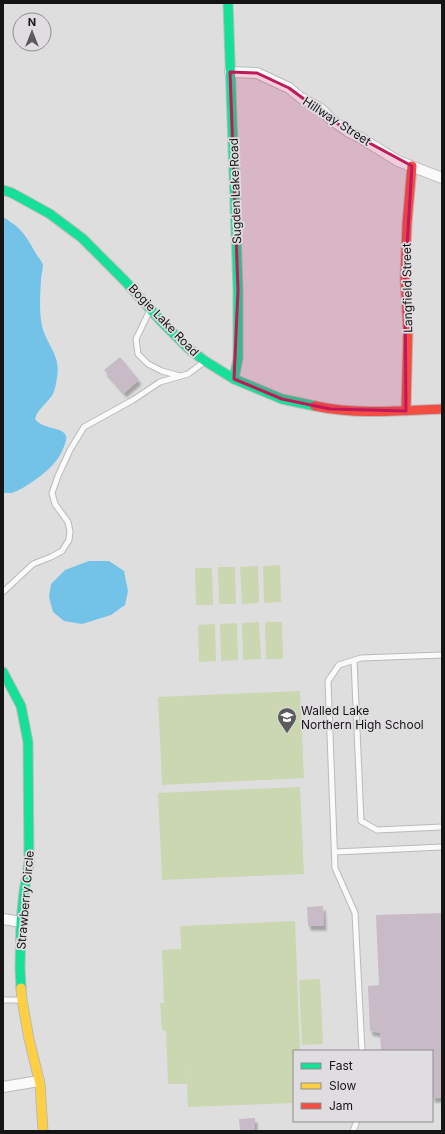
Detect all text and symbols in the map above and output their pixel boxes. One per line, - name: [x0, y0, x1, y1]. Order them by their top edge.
- north arrow: [12, 12, 52, 52]
- text: N: [28, 15, 36, 29]
- street label: Hillway Street: [300, 93, 374, 149]
- street label: Sugden Lake Road: [226, 138, 244, 244]
- street label: Langfield Street: [399, 243, 415, 333]
- street label: Bogie Lake Road: [126, 281, 202, 359]
- place label: Walled Lake Northern High School: [301, 703, 424, 732]
- school or university icon: Walled Lake Northern High School: [276, 706, 298, 734]
- street label: Strawberry Circle: [13, 850, 37, 950]
- legend: [293, 1050, 433, 1122]
- text: Fast: [329, 1058, 353, 1073]
- text: Slow: [329, 1078, 357, 1093]
- text: Jam: [329, 1098, 353, 1113]

